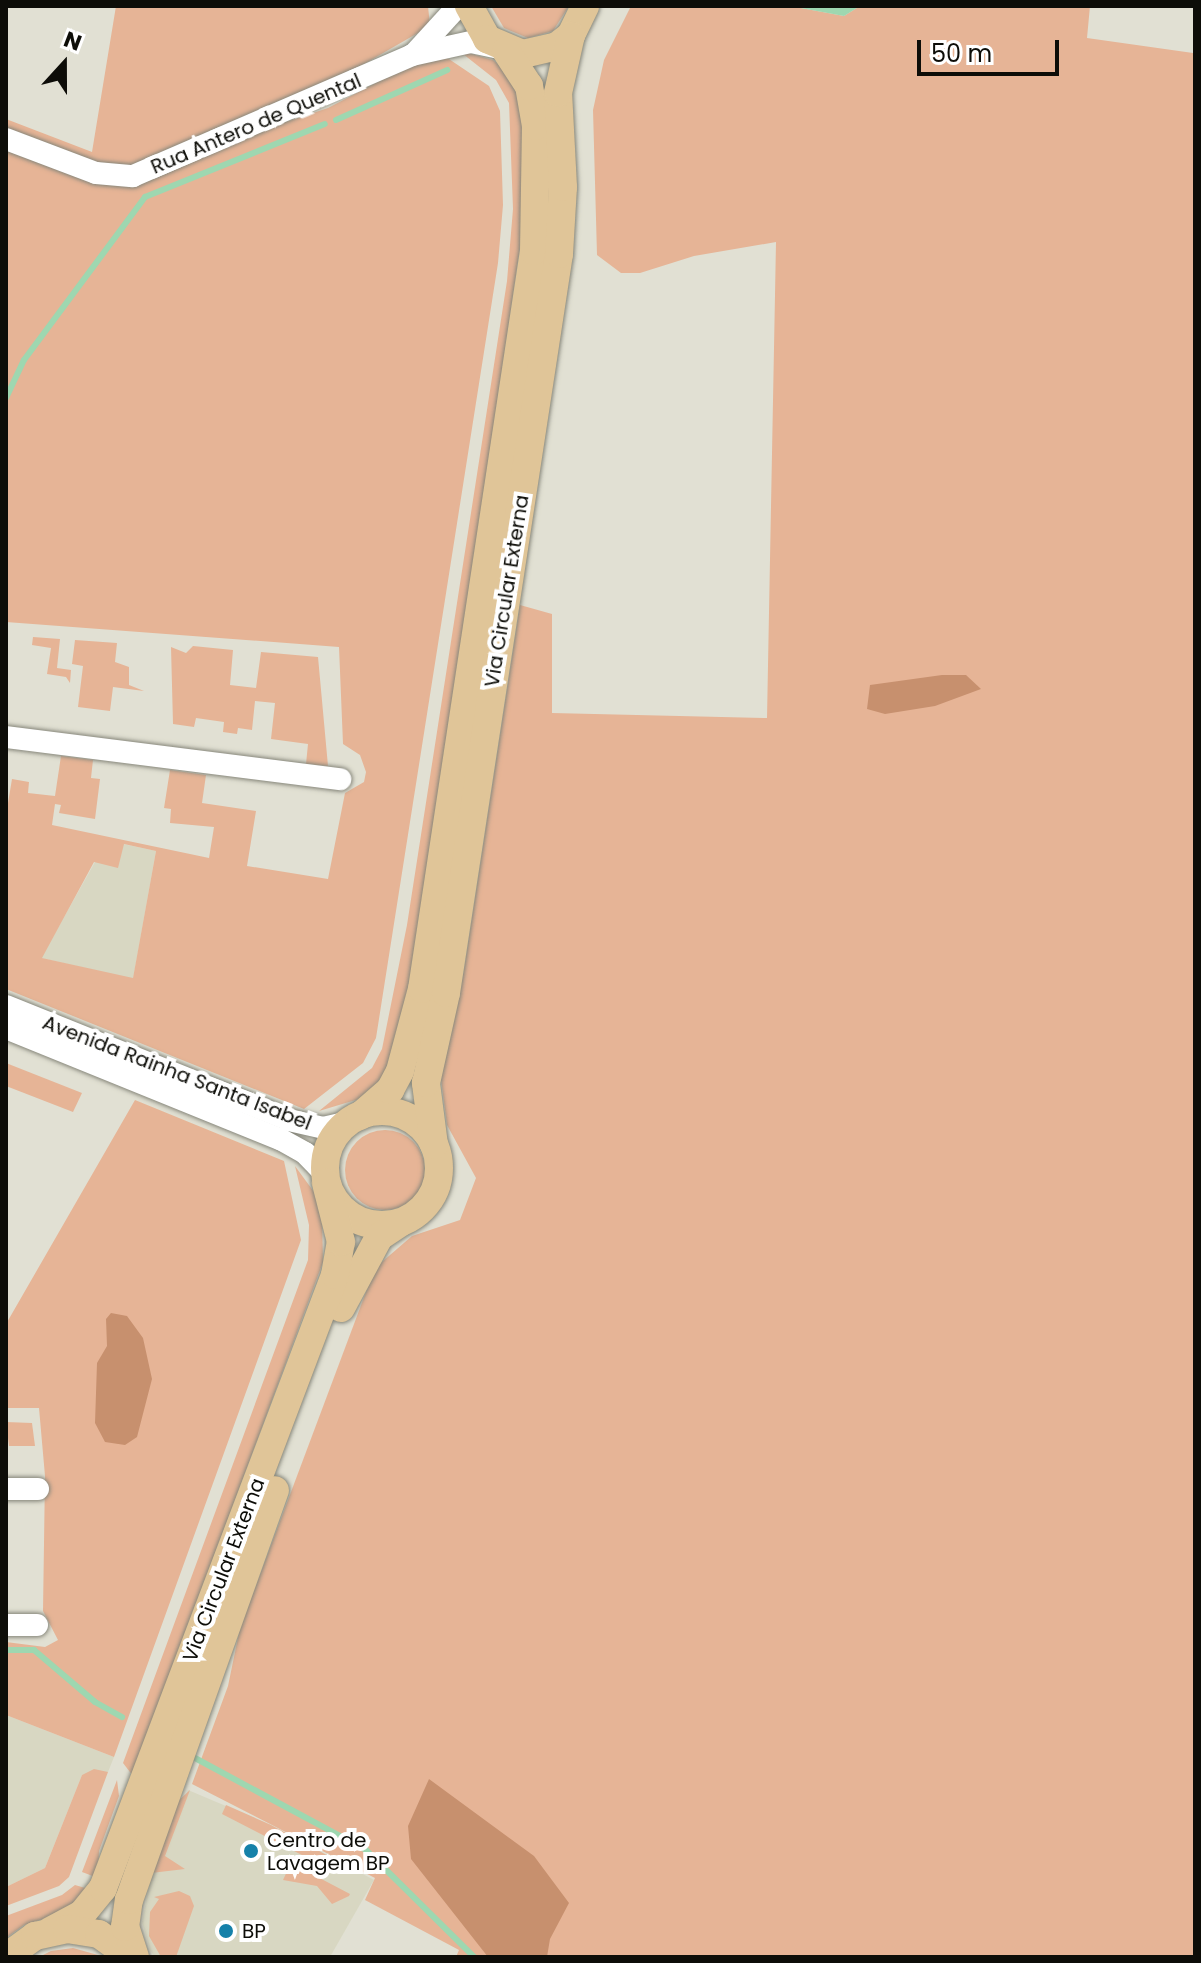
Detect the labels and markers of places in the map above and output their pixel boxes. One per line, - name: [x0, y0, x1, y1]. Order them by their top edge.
- place label: Centro de Lavagem BP: [267, 1828, 390, 1875]
- marker: Centro de Lavagem BP: [242, 1842, 260, 1860]
- place label: BP: [242, 1919, 266, 1943]
- marker: BP: [217, 1922, 235, 1940]

